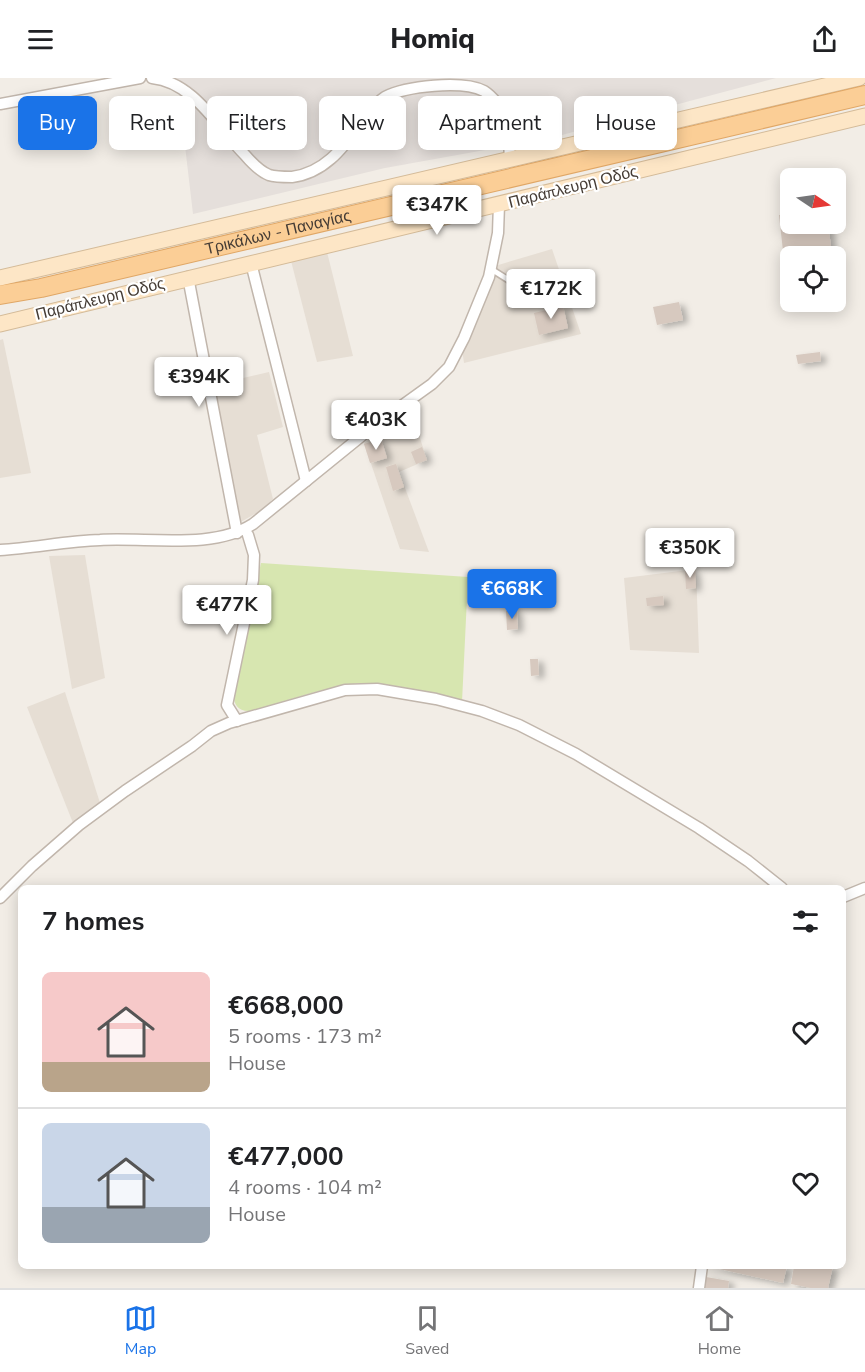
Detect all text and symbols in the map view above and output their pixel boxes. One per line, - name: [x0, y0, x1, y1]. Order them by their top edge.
- text: Homiq: [390, 21, 475, 58]
- icon: menu: [24, 23, 57, 56]
- icon: share: [808, 23, 841, 56]
- chip: Buy: [18, 96, 97, 150]
- chip: Rent: [109, 96, 195, 150]
- chip: Filters: [207, 96, 307, 150]
- chip: New: [319, 96, 406, 150]
- chip: Apartment: [418, 96, 562, 150]
- chip: House: [574, 96, 677, 150]
- street label: Παράπλευρη Οδός: [506, 160, 640, 214]
- north arrow: [780, 168, 846, 234]
- map controls: [780, 168, 846, 312]
- pin: €347K: [395, 185, 479, 236]
- text: €347K: [406, 191, 468, 218]
- street label: Τρικάλων - Παναγίας: [203, 205, 354, 260]
- button: locate: [780, 246, 846, 312]
- pin: €172K: [509, 269, 593, 320]
- street label: Παράπλευρη Οδός: [33, 272, 167, 326]
- text: €172K: [520, 275, 582, 302]
- pin: €394K: [157, 357, 241, 408]
- text: €394K: [168, 363, 230, 390]
- pin: €403K: [334, 400, 418, 451]
- text: €403K: [345, 406, 407, 433]
- pin: €350K: [648, 528, 732, 579]
- text: €350K: [659, 534, 721, 561]
- pin: €668K: [470, 569, 554, 620]
- text: €668K: [481, 575, 543, 602]
- pin: €477K: [185, 585, 269, 636]
- text: €477K: [196, 591, 258, 618]
- text: 7 homes: [42, 904, 144, 939]
- icon: filters: [789, 905, 822, 938]
- text: €668,000: [228, 988, 344, 1023]
- icon: home: [90, 996, 162, 1068]
- icon: heart: [789, 1016, 822, 1049]
- text: 5 rooms · 173 m²: [228, 1023, 382, 1050]
- text: House: [228, 1050, 286, 1077]
- text: €477,000: [228, 1139, 344, 1174]
- icon: home: [90, 1147, 162, 1219]
- icon: heart: [789, 1167, 822, 1200]
- text: 4 rooms · 104 m²: [228, 1174, 382, 1201]
- text: House: [228, 1201, 286, 1228]
- tab: Map: [124, 1302, 157, 1360]
- tab: Saved: [405, 1302, 449, 1360]
- tab: Home: [698, 1302, 741, 1360]

